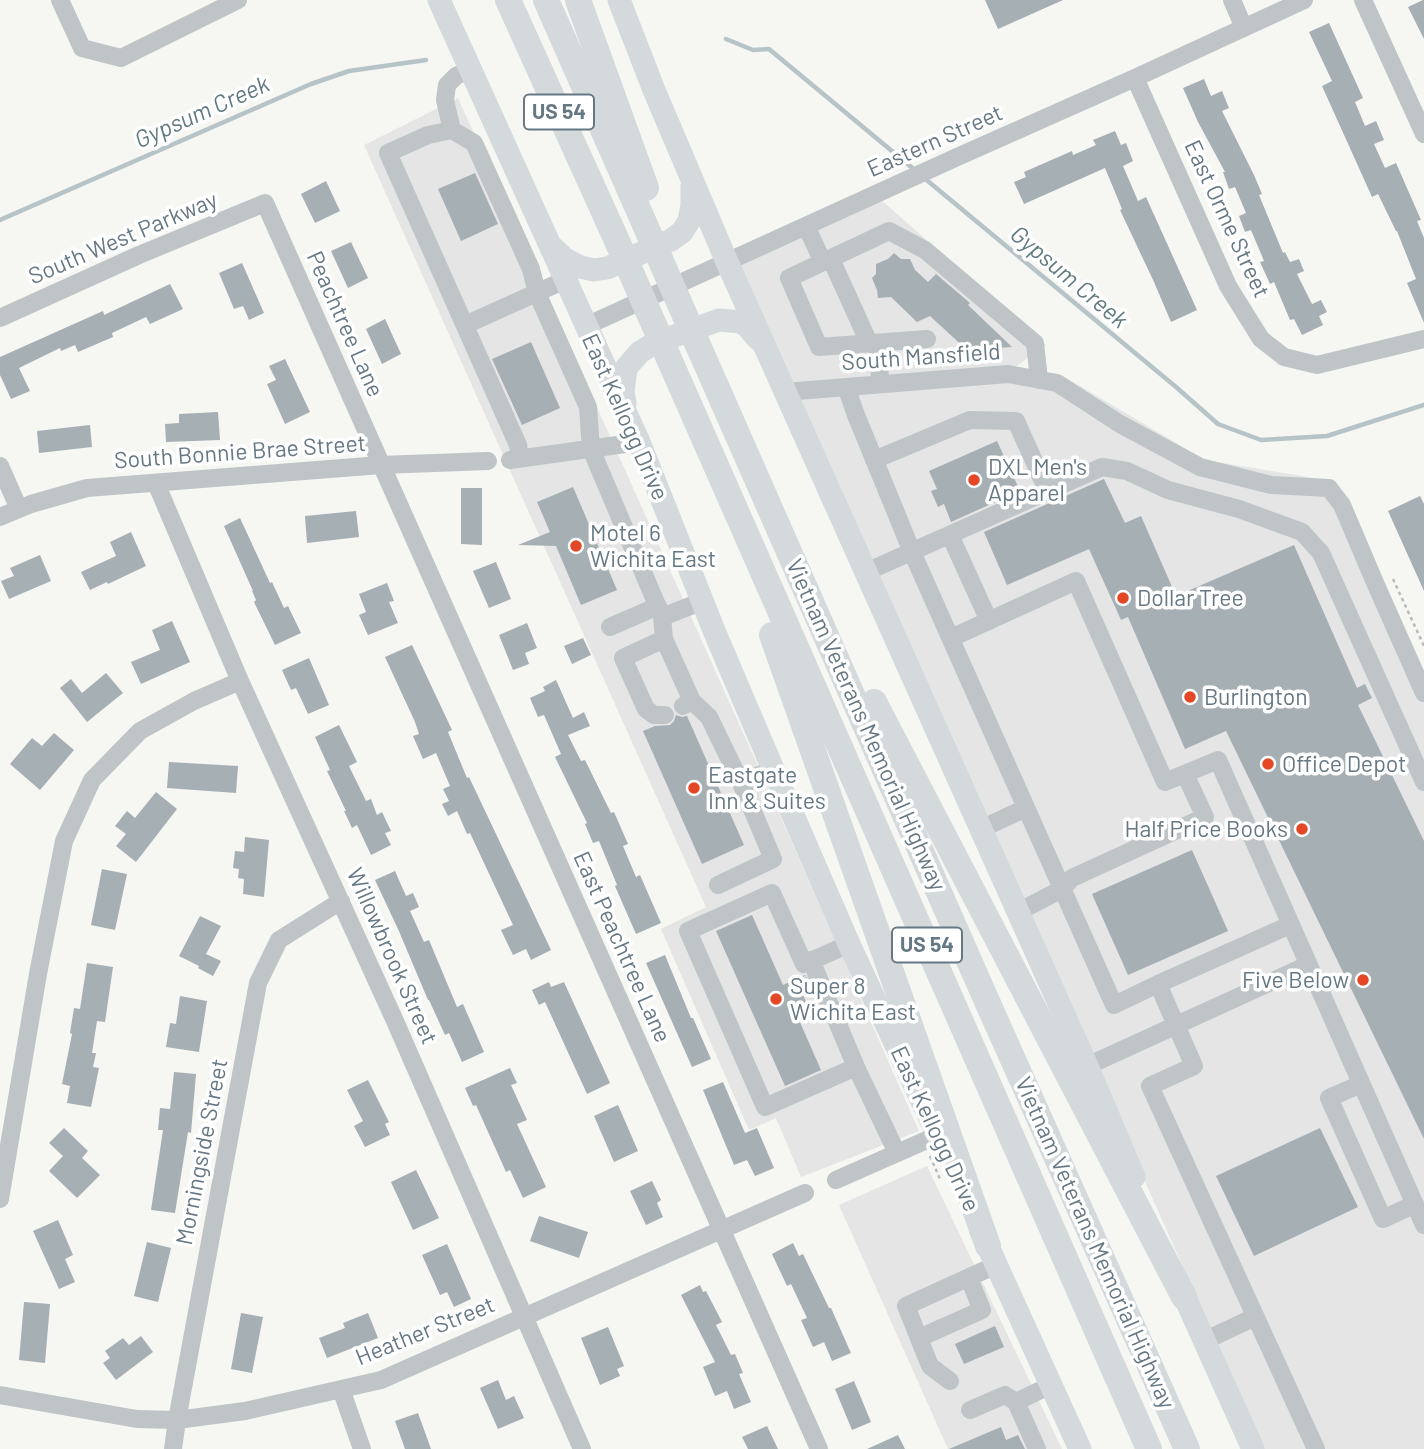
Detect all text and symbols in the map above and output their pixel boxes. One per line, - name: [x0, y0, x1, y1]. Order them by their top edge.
- water label: Gypsum Creek: [130, 69, 274, 155]
- road number: US 54: [524, 94, 594, 130]
- street label: Eastern Street: [863, 99, 1007, 183]
- street label: East Orme Street: [1178, 136, 1276, 302]
- street label: South West Parkway: [24, 186, 222, 290]
- water label: Gypsum Creek: [1004, 220, 1134, 334]
- street label: Peachtree Lane: [301, 247, 389, 401]
- street label: East Kellogg Drive: [576, 330, 674, 504]
- street label: South Mansfield: [840, 338, 1002, 376]
- street label: South Bonnie Brae Street: [113, 429, 367, 475]
- place label: DXL Men's Apparel: [988, 453, 1087, 507]
- marker: DXL Men's Apparel: [966, 472, 982, 488]
- place label: Motel 6 Wichita East: [590, 519, 716, 573]
- marker: Motel 6 Wichita East: [568, 538, 584, 554]
- street label: Vietnam Veterans Memorial Highway: [780, 555, 952, 895]
- place label: Dollar Tree: [1137, 584, 1244, 612]
- marker: Dollar Tree: [1115, 590, 1131, 606]
- place label: Burlington: [1204, 683, 1308, 711]
- marker: Burlington: [1182, 689, 1198, 705]
- place label: Office Depot: [1282, 750, 1406, 778]
- marker: Office Depot: [1260, 756, 1276, 772]
- place label: Eastgate Inn & Suites: [708, 761, 826, 815]
- marker: Eastgate Inn & Suites: [686, 780, 702, 796]
- place label: Half Price Books: [1125, 815, 1288, 843]
- marker: Half Price Books: [1294, 821, 1310, 837]
- street label: East Peachtree Lane: [567, 847, 677, 1047]
- street label: Willowbrook Street: [341, 864, 443, 1048]
- road number: US 54: [892, 928, 962, 962]
- place label: Five Below: [1242, 966, 1349, 994]
- place label: Super 8 Wichita East: [790, 972, 916, 1026]
- marker: Five Below: [1355, 972, 1371, 988]
- marker: Super 8 Wichita East: [768, 991, 784, 1007]
- street label: East Kellogg Drive: [885, 1042, 985, 1216]
- street label: Morningside Street: [170, 1056, 234, 1248]
- street label: Vietnam Veterans Memorial Highway: [1009, 1073, 1181, 1413]
- street label: Heather Street: [351, 1291, 499, 1371]

